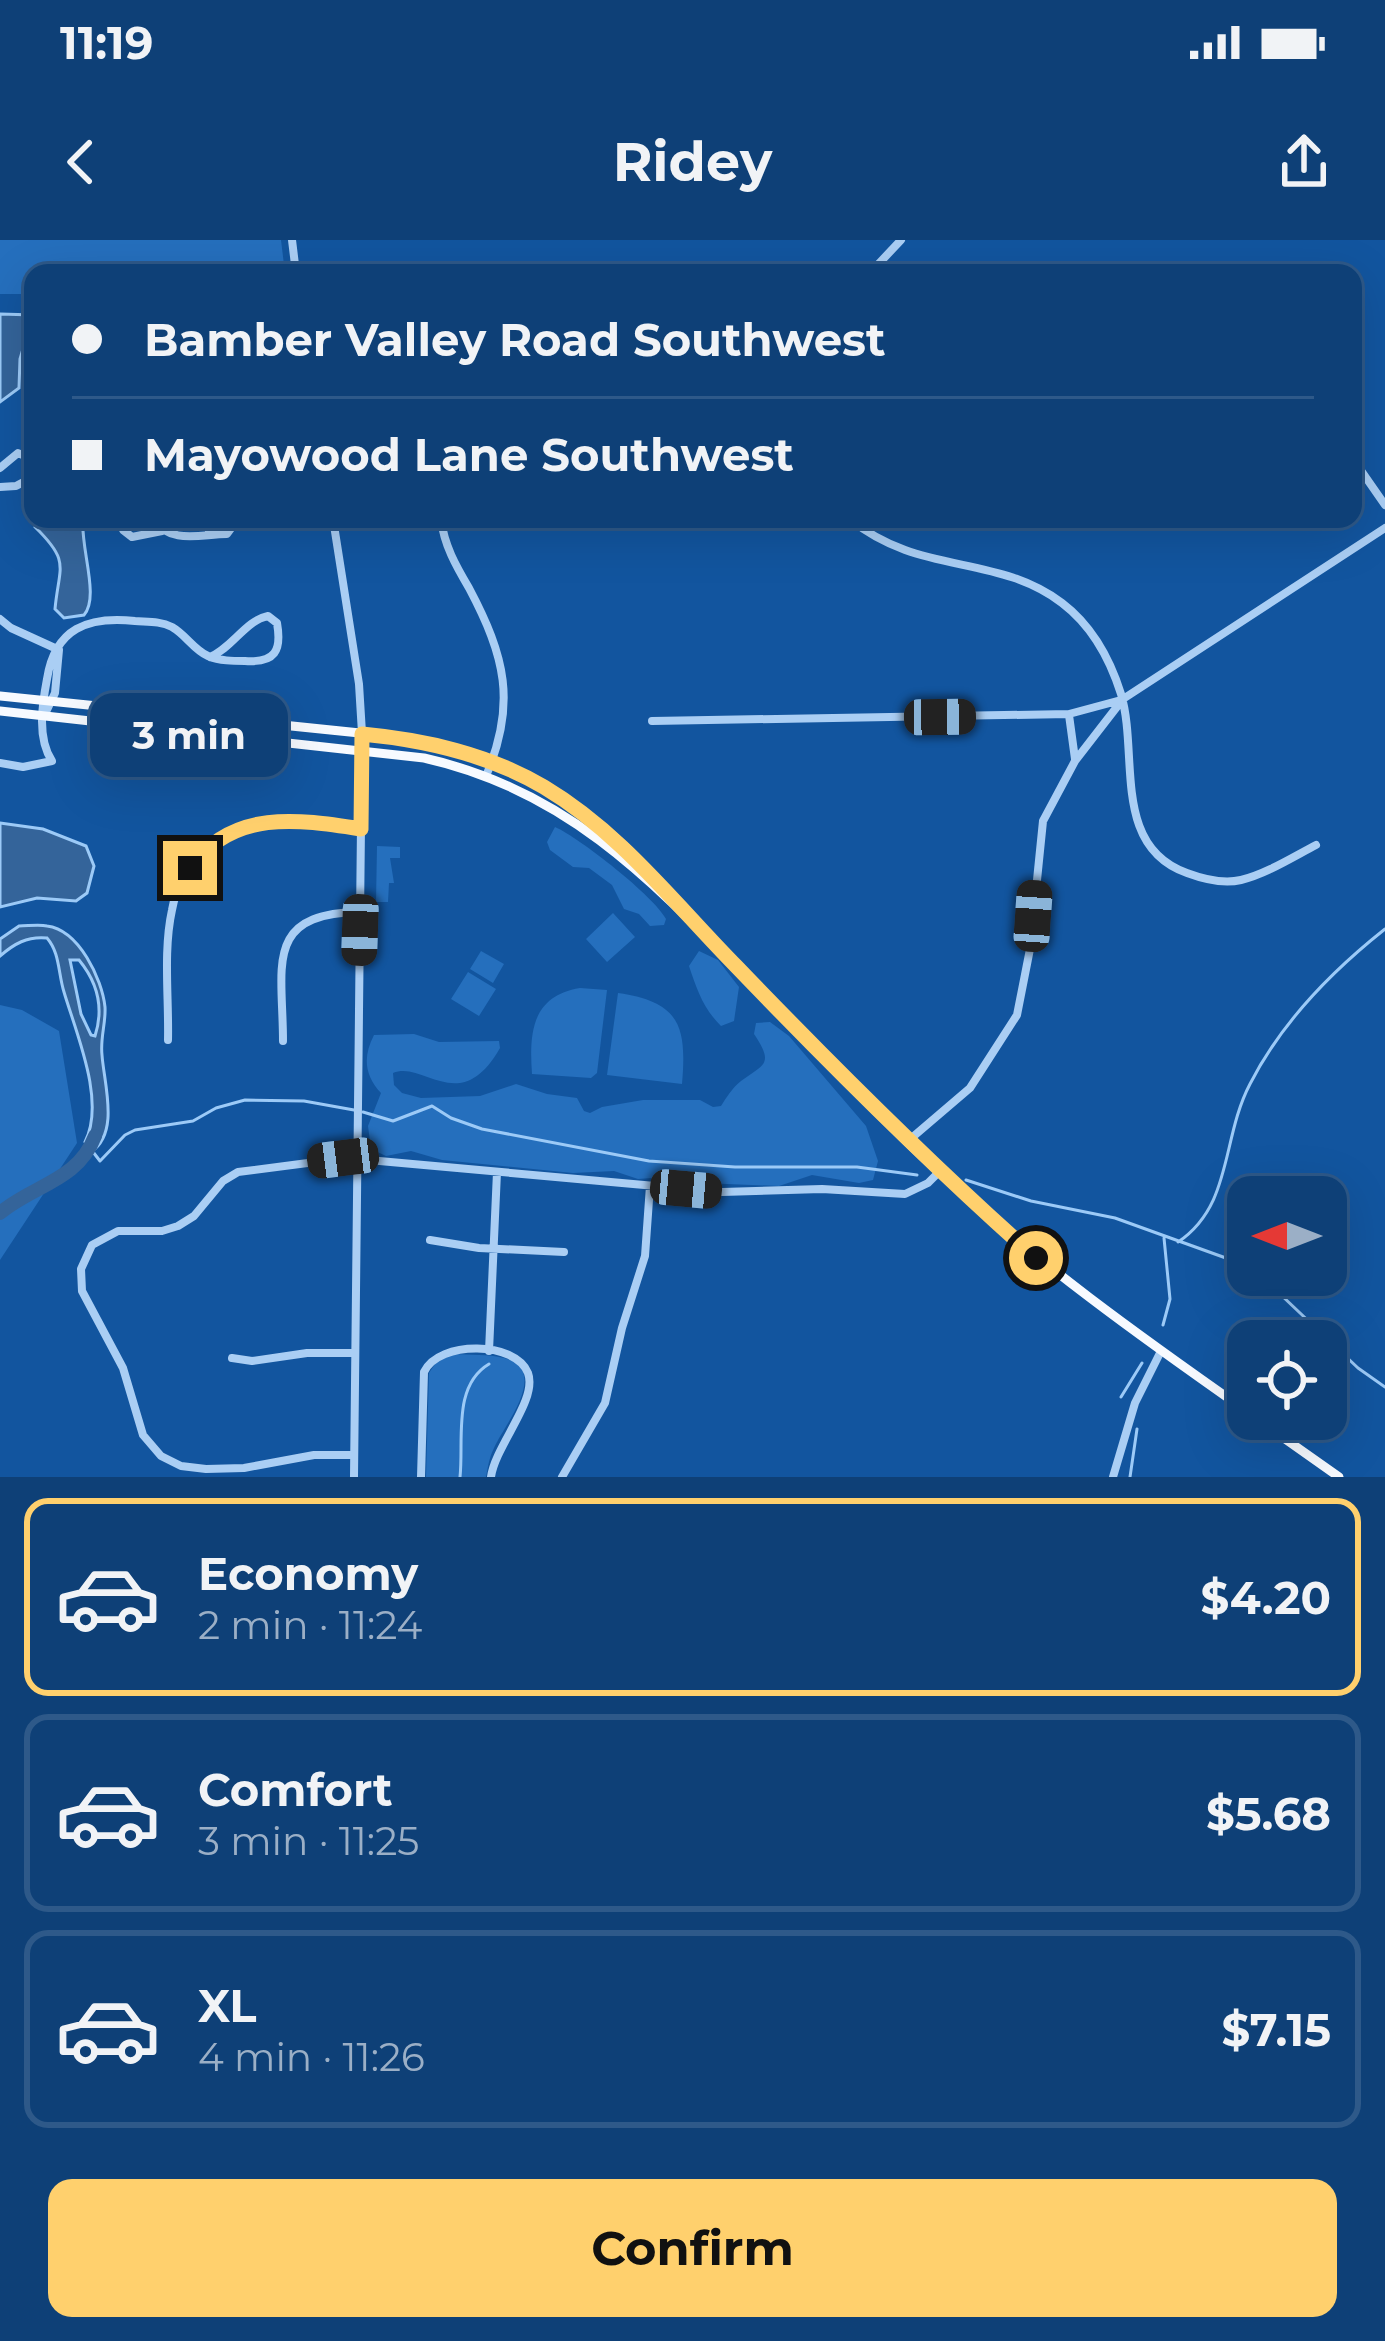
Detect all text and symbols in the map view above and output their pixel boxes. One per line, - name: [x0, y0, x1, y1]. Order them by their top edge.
- text: 11:19: [60, 15, 153, 70]
- icon: back: [48, 129, 114, 195]
- text: Ridey: [613, 129, 772, 195]
- icon: share: [1271, 129, 1337, 195]
- text: Bamber Valley Road Southwest: [144, 312, 886, 367]
- text: Mayowood Lane Southwest: [144, 427, 794, 482]
- callout: 3 min: [91, 694, 289, 778]
- car: [904, 698, 976, 736]
- text: 3 min: [132, 711, 246, 759]
- route end: [163, 841, 217, 895]
- car: [1013, 879, 1053, 953]
- car: [341, 893, 379, 967]
- car: [305, 1136, 381, 1180]
- car: [649, 1168, 723, 1210]
- north arrow: [1227, 1176, 1347, 1296]
- map controls: [1227, 1176, 1347, 1440]
- route start: [1009, 1231, 1063, 1285]
- button: locate: [1227, 1320, 1347, 1440]
- icon: car: [54, 1543, 162, 1651]
- text: Economy: [198, 1546, 418, 1601]
- text: $4.20: [1201, 1570, 1331, 1625]
- text: 2 min · 11:24: [198, 1601, 422, 1649]
- icon: car: [54, 1759, 162, 1867]
- text: Comfort: [198, 1762, 393, 1817]
- text: $5.68: [1206, 1786, 1331, 1841]
- text: 3 min · 11:25: [198, 1817, 419, 1865]
- icon: car: [54, 1975, 162, 2083]
- text: XL: [198, 1978, 256, 2033]
- text: $7.15: [1222, 2002, 1331, 2057]
- text: 4 min · 11:26: [198, 2033, 425, 2081]
- button: Confirm: [48, 2179, 1337, 2317]

